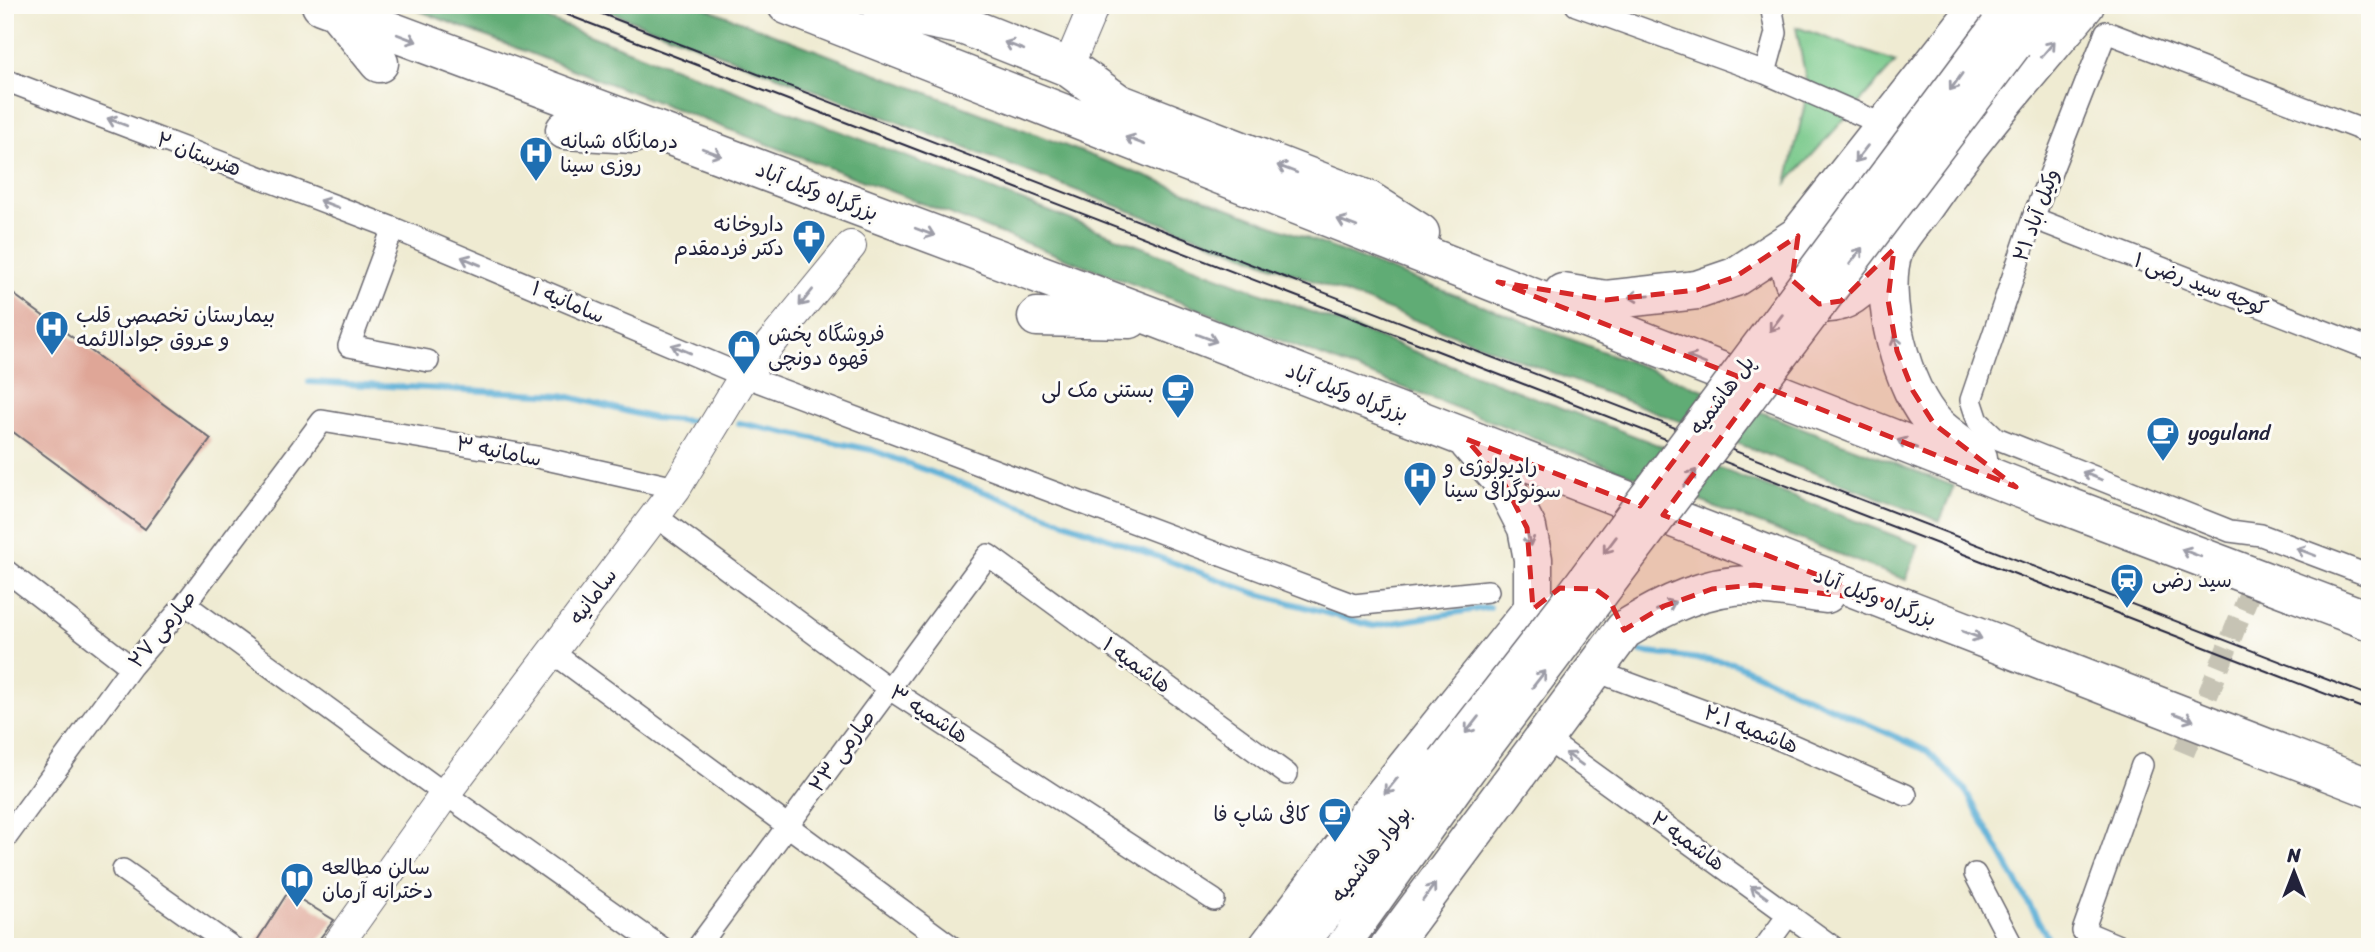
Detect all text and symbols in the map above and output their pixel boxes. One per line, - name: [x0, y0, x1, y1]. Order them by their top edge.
- one-way arrow: [396, 33, 418, 45]
- one-way arrow: [1004, 38, 1026, 51]
- one-way arrow: [2040, 41, 2056, 59]
- one-way arrow: [1948, 72, 1963, 91]
- one-way arrow: [106, 115, 128, 128]
- street label: هنرستان ۲: [151, 120, 247, 188]
- place label: درمانگاه شبانه روزی سینا: [560, 122, 678, 184]
- one-way arrow: [1125, 133, 1146, 146]
- hospital icon: درمانگاه شبانه روزی سینا: [517, 134, 555, 183]
- one-way arrow: [1854, 145, 1869, 163]
- one-way arrow: [701, 147, 723, 159]
- street label: بزرگراه وکیل آباد: [750, 150, 884, 232]
- one-way arrow: [1277, 161, 1299, 174]
- street label: ۲۱ وکیل آباد: [2002, 163, 2070, 267]
- one-way arrow: [318, 197, 340, 209]
- place label: داروخانه دكتر فردمقدم: [674, 205, 784, 267]
- one-way arrow: [1337, 216, 1358, 229]
- pharmacy icon: داروخانه دكتر فردمقدم: [790, 217, 828, 266]
- one-way arrow: [914, 226, 936, 239]
- street label: کوچه سید رضی ۱: [2128, 241, 2274, 327]
- one-way arrow: [1849, 247, 1863, 266]
- one-way arrow: [461, 254, 482, 267]
- street label: سامانیه ۱: [525, 270, 611, 334]
- one-way arrow: [798, 288, 814, 306]
- one-way arrow: [1629, 290, 1651, 303]
- place label: بیمارستان تخصصی قلب و عروق جوادالائمه: [76, 296, 275, 358]
- hospital icon: بیمارستان تخصصی قلب و عروق جوادالائمه: [33, 308, 71, 357]
- one-way arrow: [1769, 314, 1784, 333]
- place label: فروشگاه پخش قهوه دونچی: [768, 315, 885, 377]
- shop icon: فروشگاه پخش قهوه دونچی: [725, 327, 763, 376]
- one-way arrow: [1196, 332, 1217, 345]
- one-way arrow: [1890, 335, 1903, 357]
- one-way arrow: [671, 342, 692, 355]
- street label: پل هاشمیه: [1679, 347, 1765, 443]
- street label: بزرگراه وکیل آباد: [1280, 351, 1414, 433]
- one-way arrow: [1685, 353, 1707, 366]
- place label: بستنی مک لی: [1041, 371, 1154, 409]
- cafe icon: بستنی مک لی: [1159, 371, 1197, 420]
- cafe icon: yoguland: [2144, 414, 2182, 463]
- place label: yoguland: [2188, 414, 2272, 452]
- street label: سامانیه ۳: [453, 424, 545, 478]
- one-way arrow: [1897, 436, 1919, 449]
- place label: رادیولوژی و سونوگرافی سینا: [1442, 447, 1561, 509]
- hospital icon: رادیولوژی و سونوگرافی سینا: [1401, 459, 1439, 508]
- one-way arrow: [1683, 469, 1698, 488]
- one-way arrow: [2082, 469, 2104, 482]
- one-way arrow: [1522, 524, 1535, 547]
- one-way arrow: [1603, 535, 1618, 554]
- one-way arrow: [2296, 544, 2317, 557]
- one-way arrow: [2181, 546, 2203, 558]
- street label: بزرگراه وکیل آباد: [1808, 556, 1942, 638]
- street label: سامانیه: [559, 559, 627, 633]
- station icon: سید رضی: [2108, 561, 2146, 610]
- place label: سید رضی: [2152, 561, 2232, 599]
- street label: صارمی ۲۷: [118, 581, 206, 677]
- one-way arrow: [1655, 599, 1676, 612]
- street label: هاشمیه ۱: [1094, 627, 1180, 703]
- one-way arrow: [1960, 629, 1982, 642]
- one-way arrow: [1531, 670, 1546, 689]
- street label: هاشمیه ۳: [882, 674, 976, 754]
- street label: هاشمیه ۲.۱: [1698, 693, 1804, 765]
- street label: صارمی ۲۳: [799, 701, 885, 801]
- one-way arrow: [2173, 711, 2194, 724]
- one-way arrow: [1464, 716, 1479, 734]
- one-way arrow: [1565, 752, 1584, 766]
- one-way arrow: [1383, 777, 1399, 795]
- place label: کافی شاپ فا: [1213, 795, 1310, 833]
- cafe icon: کافی شاپ فا: [1316, 795, 1354, 844]
- street label: بولوار هاشمیه: [1321, 797, 1421, 911]
- street label: هاشمیه ۲: [1642, 801, 1734, 881]
- north arrow: [2260, 836, 2330, 906]
- text: N: [2286, 839, 2301, 872]
- place label: سالن مطالعه دخترانه آرمان: [322, 848, 433, 910]
- library icon: سالن مطالعه دخترانه آرمان: [278, 860, 316, 909]
- one-way arrow: [1422, 883, 1436, 902]
- one-way arrow: [1750, 885, 1769, 899]

